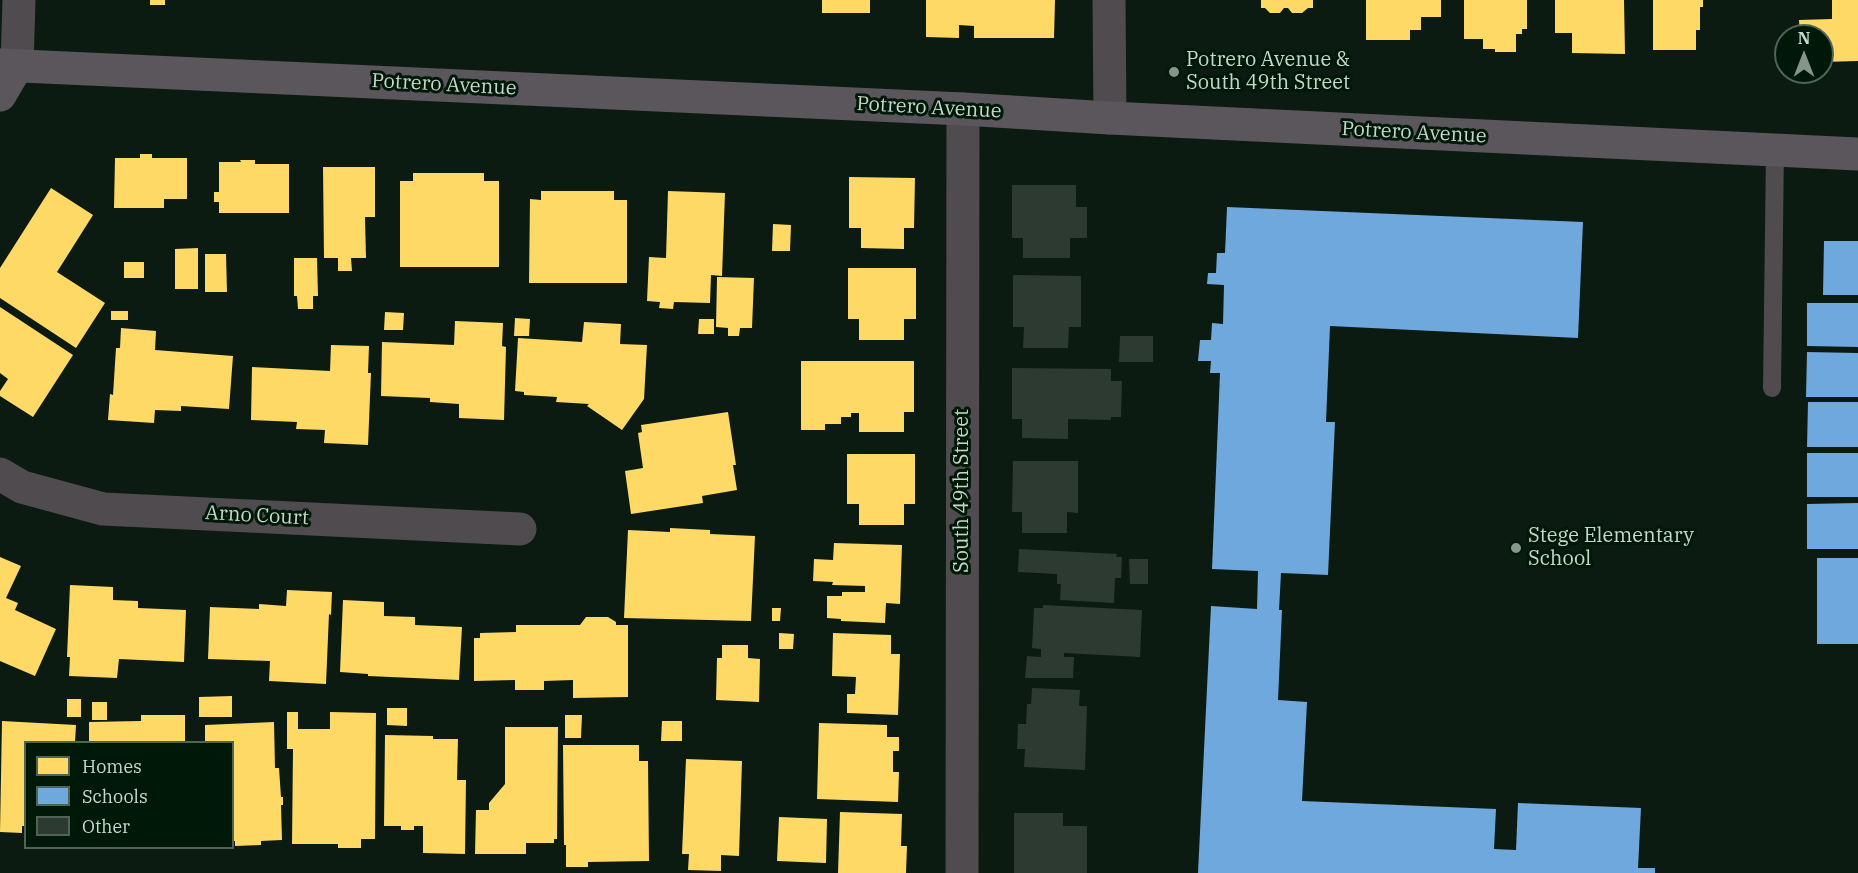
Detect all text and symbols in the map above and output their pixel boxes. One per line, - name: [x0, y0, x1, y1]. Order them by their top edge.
- north arrow: [1774, 24, 1834, 84]
- text: N: [1798, 28, 1810, 48]
- place label: Potrero Avenue & South 49th Street: [1186, 48, 1350, 95]
- marker: Potrero Avenue & South 49th Street: [1167, 65, 1181, 79]
- street label: Potrero Avenue: [371, 69, 517, 101]
- street label: Potrero Avenue: [856, 92, 1002, 124]
- street label: Potrero Avenue: [1341, 117, 1487, 149]
- street label: South 49th Street: [950, 409, 974, 573]
- street label: Arno Court: [205, 501, 309, 531]
- place label: Stege Elementary School: [1528, 524, 1694, 571]
- marker: Stege Elementary School: [1509, 541, 1523, 555]
- legend: [24, 741, 234, 849]
- text: Homes: [82, 755, 142, 778]
- text: Schools: [82, 785, 148, 808]
- text: Other: [82, 815, 130, 838]

